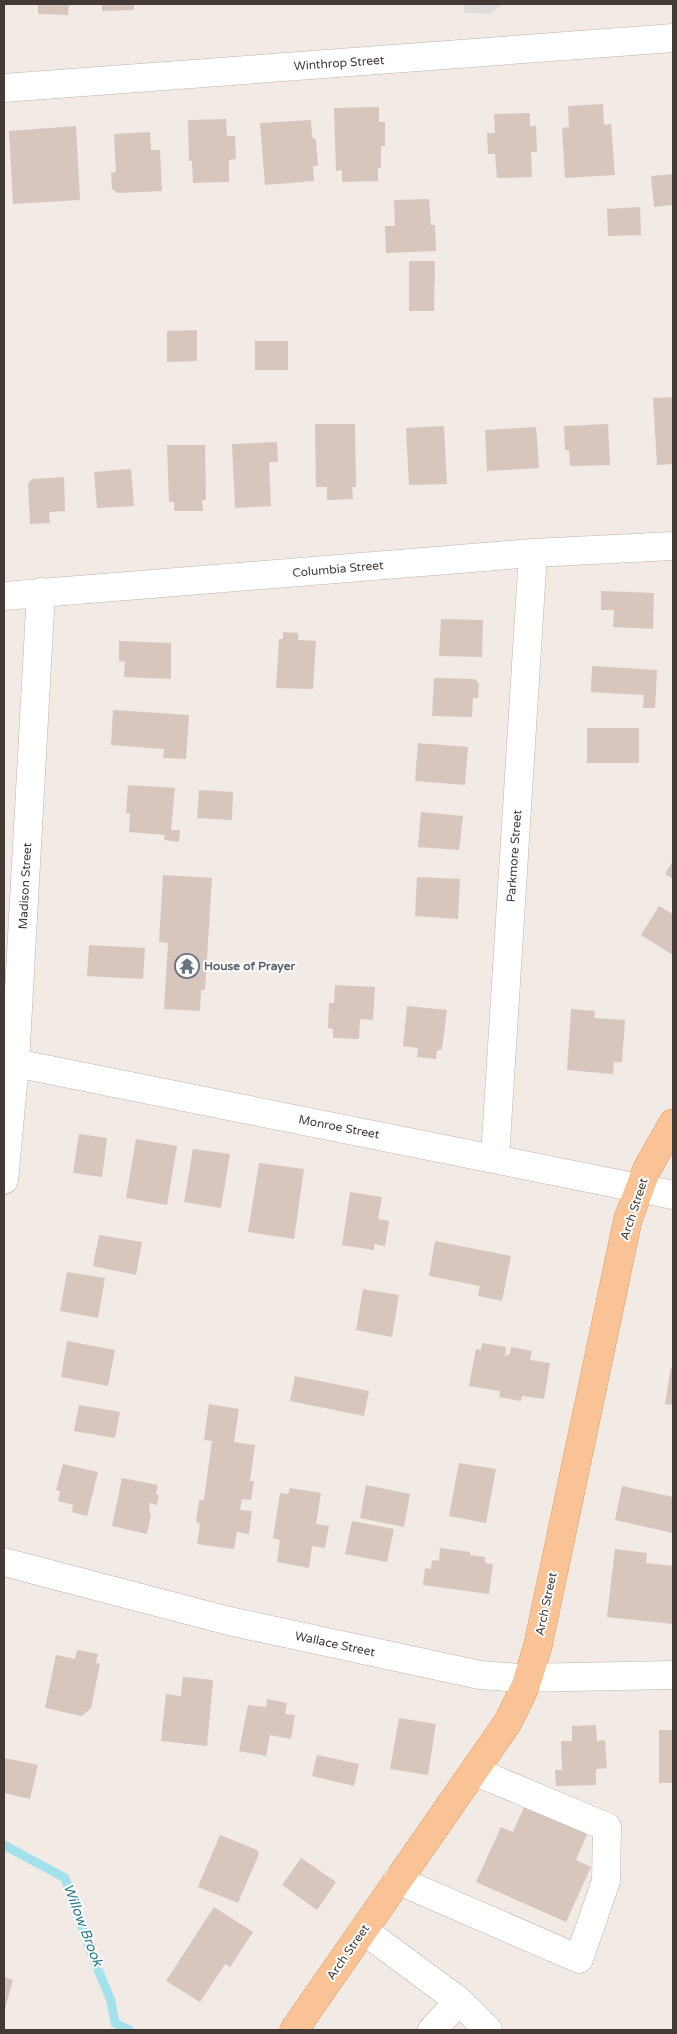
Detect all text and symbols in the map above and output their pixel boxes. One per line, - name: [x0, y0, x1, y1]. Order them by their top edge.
- street label: Winthrop Street: [293, 53, 385, 73]
- street label: Columbia Street: [292, 558, 385, 580]
- street label: Parkmore Street: [504, 809, 524, 903]
- street label: Madison Street: [16, 842, 34, 930]
- temple icon: House of Prayer: [174, 953, 200, 979]
- place label: House of Prayer: [204, 959, 295, 974]
- street label: Monroe Street: [297, 1112, 381, 1142]
- street label: Arch Street: [617, 1176, 651, 1242]
- street label: Arch Street: [532, 1571, 560, 1637]
- street label: Wallace Street: [294, 1629, 377, 1659]
- water label: Willow Brook: [59, 1881, 107, 1970]
- street label: Arch Street: [324, 1921, 372, 1982]

